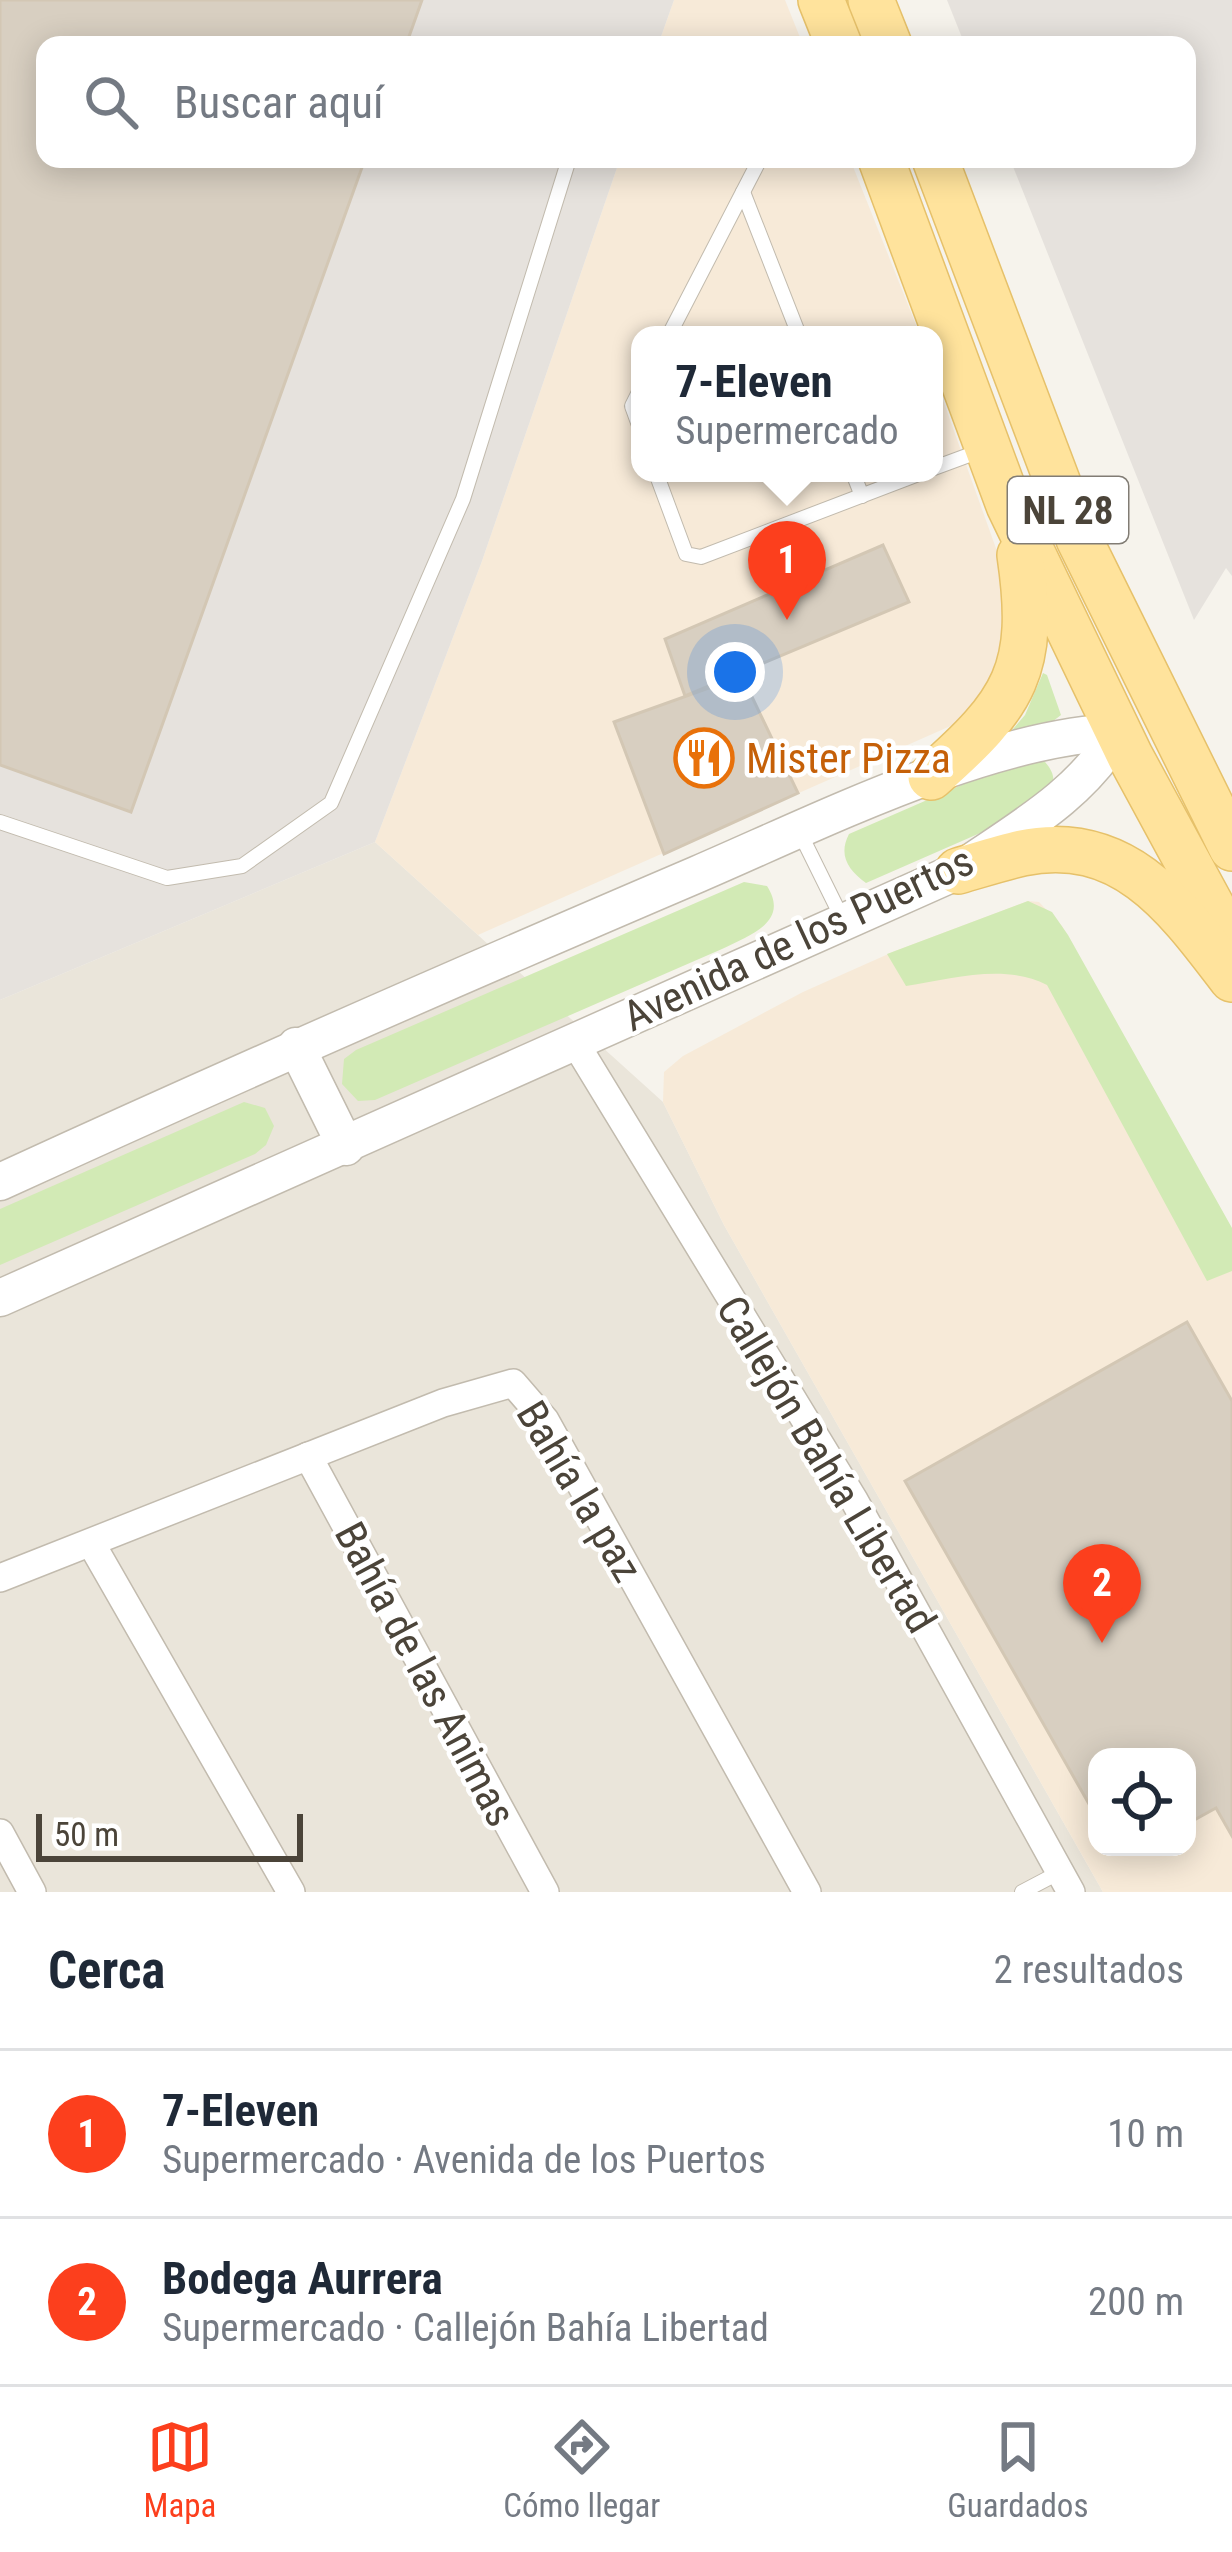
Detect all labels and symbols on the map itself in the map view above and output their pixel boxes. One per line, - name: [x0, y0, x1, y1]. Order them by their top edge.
- road number: NL 28: [1008, 477, 1128, 543]
- pin: 1: [748, 521, 826, 620]
- your location: [705, 642, 765, 702]
- restaurant icon: Mister Pizza: [673, 727, 735, 789]
- place label: Mister Pizza: [746, 734, 951, 783]
- street label: Avenida de los Puertos: [616, 836, 981, 1041]
- street label: Callejón Bahía Libertad: [707, 1287, 946, 1641]
- street label: Bahía la paz: [507, 1392, 652, 1590]
- street label: Bahía de las Animas: [325, 1514, 526, 1834]
- pin: 2: [1063, 1544, 1141, 1643]
- scale bar: [36, 1808, 303, 1861]

